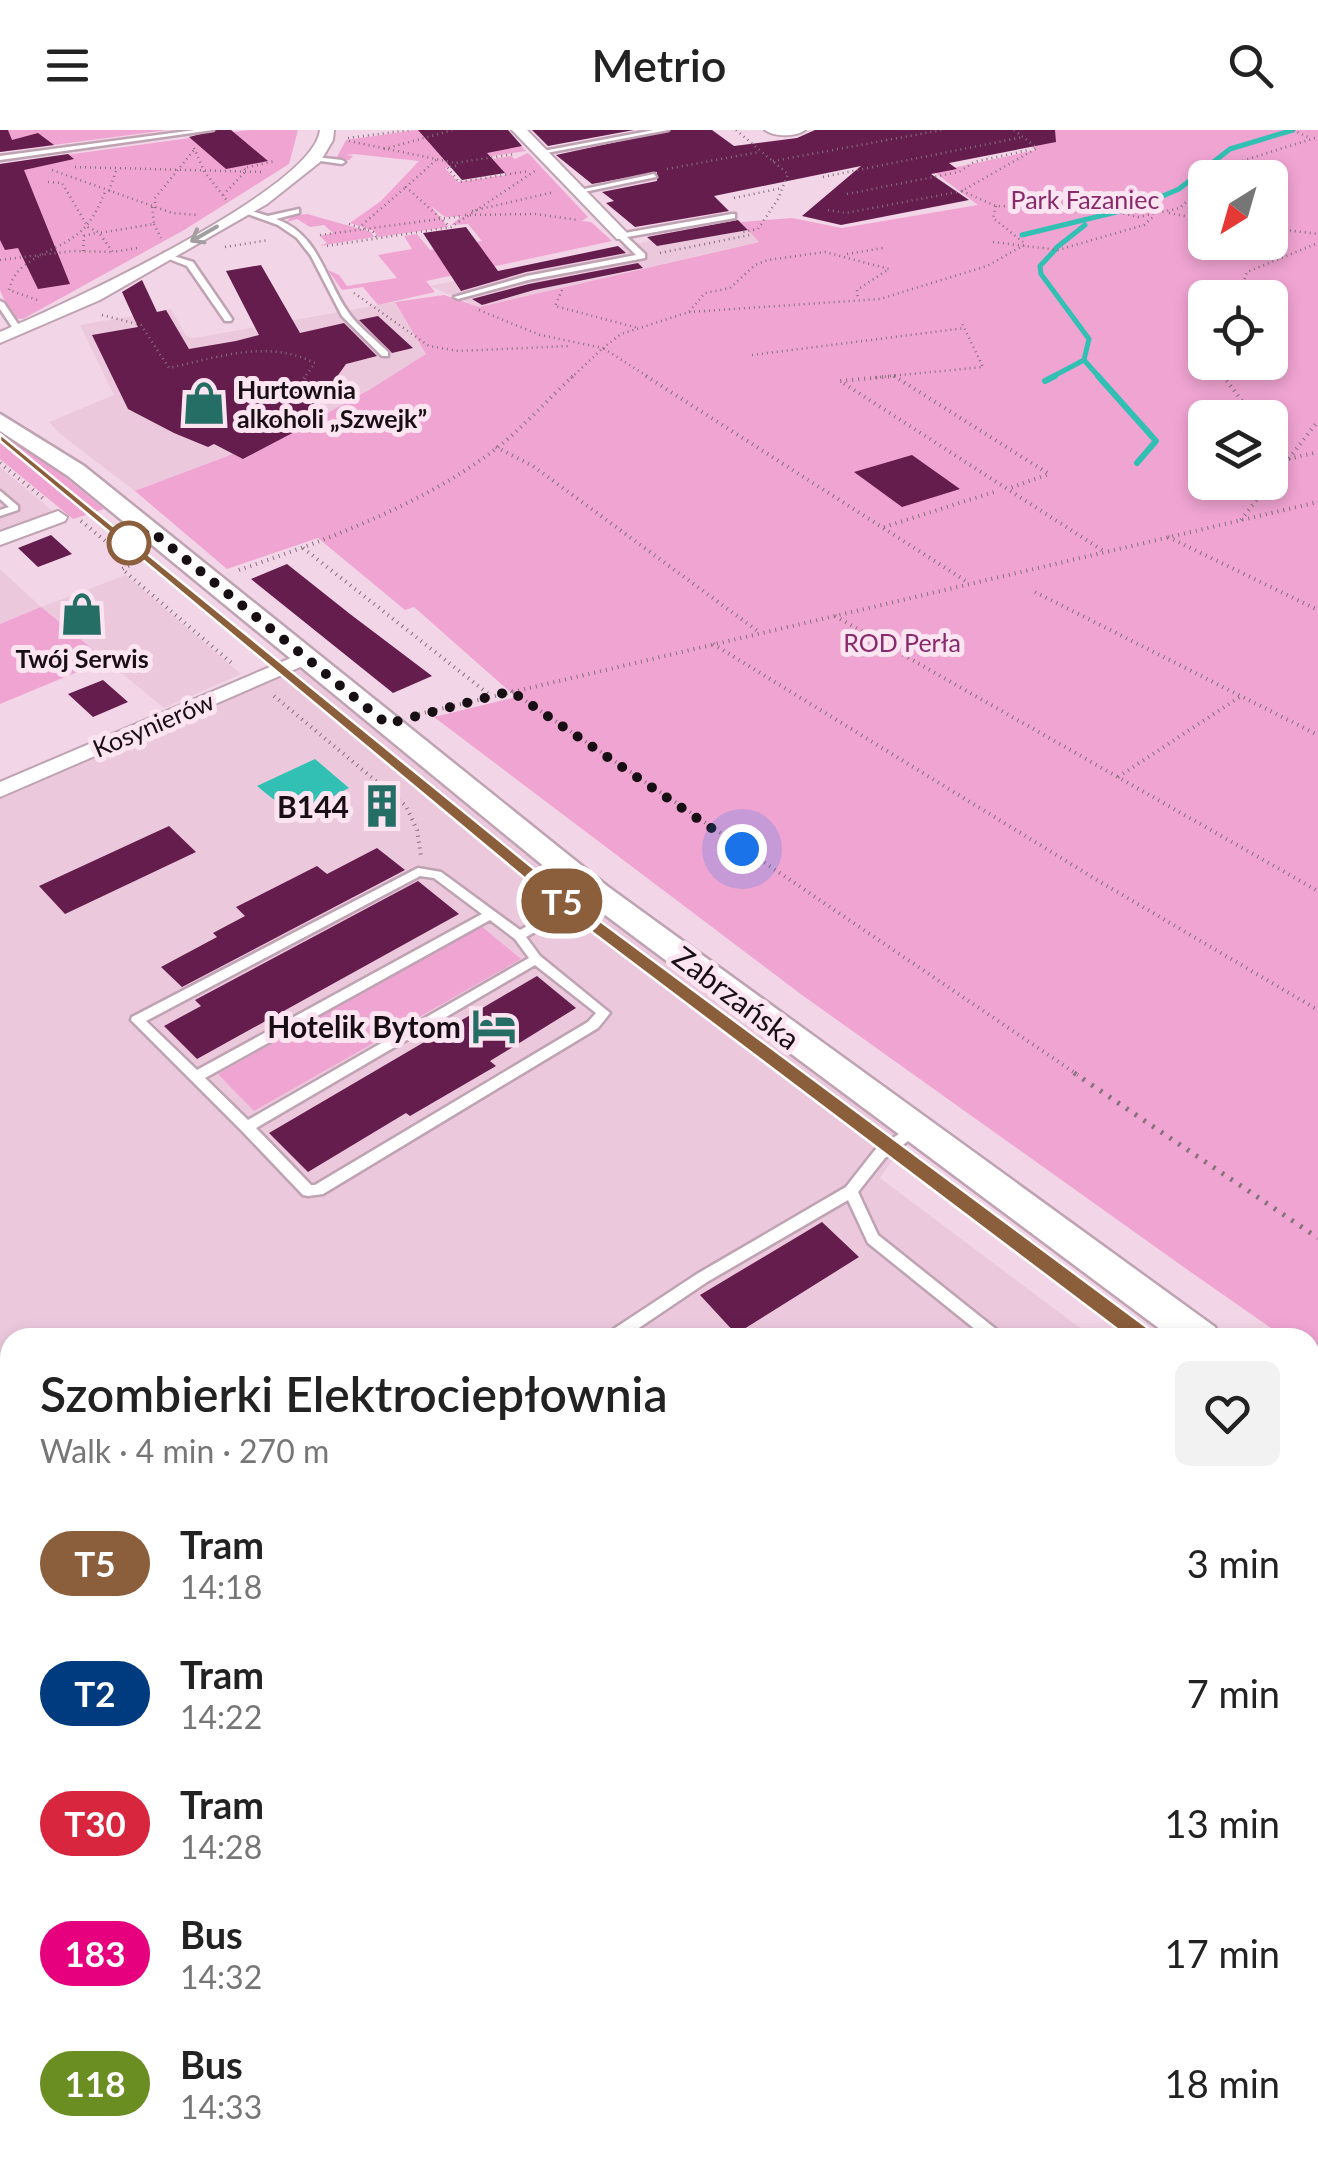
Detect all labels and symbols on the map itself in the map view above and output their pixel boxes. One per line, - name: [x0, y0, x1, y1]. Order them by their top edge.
- north arrow: [1188, 160, 1288, 260]
- park label: Park Fazaniec: [1011, 184, 1159, 214]
- one-way arrow: [189, 225, 219, 245]
- place label: Hurtownia alkoholi „Szwejk”: [237, 374, 427, 433]
- shop icon: Hurtownia alkoholi „Szwejk”: [180, 379, 228, 427]
- unlabelled marker: [108, 522, 150, 564]
- shop icon: Twój Serwis: [58, 590, 106, 638]
- park label: ROD Perła: [843, 627, 961, 657]
- place label: Twój Serwis: [15, 643, 149, 673]
- street label: Kosynierów: [88, 685, 218, 763]
- building icon: B144: [358, 782, 406, 830]
- place label: B144: [277, 788, 349, 824]
- your location: [717, 824, 767, 874]
- line badge: T5: [517, 868, 607, 934]
- street label: Zabrzańska: [667, 938, 807, 1056]
- hotel icon: Hotelik Bytom: [470, 1002, 518, 1050]
- place label: Hotelik Bytom: [267, 1008, 461, 1044]

